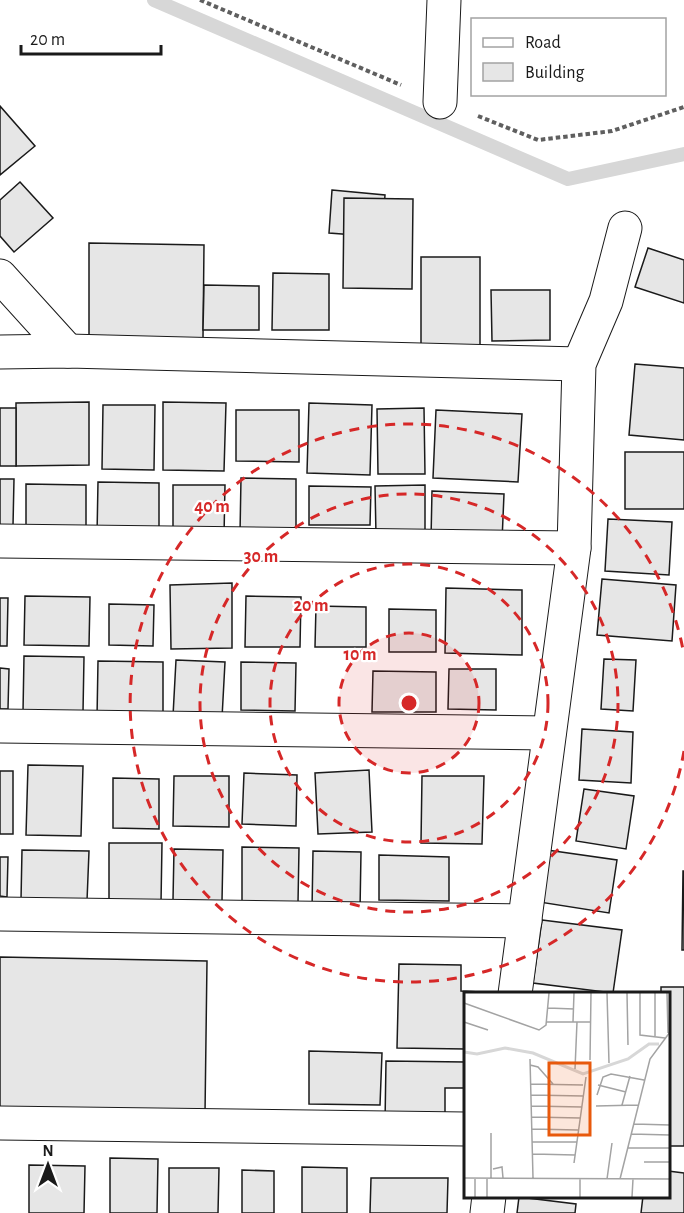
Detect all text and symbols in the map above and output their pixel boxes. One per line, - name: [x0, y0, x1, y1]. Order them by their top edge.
- scale bar: [21, 18, 160, 56]
- legend: [471, 18, 666, 96]
- text: 20 m: [30, 31, 65, 49]
- text: Road: [525, 34, 561, 52]
- text: Building: [525, 64, 585, 82]
- text: 40 m: [194, 498, 230, 516]
- text: 30 m: [244, 548, 278, 566]
- text: 20 m: [293, 597, 329, 615]
- text: 10 m: [343, 646, 377, 664]
- centre of rings: [399, 693, 419, 713]
- inset map: [464, 992, 669, 1198]
- north arrow: [18, 1135, 78, 1195]
- text: N: [42, 1143, 54, 1159]

